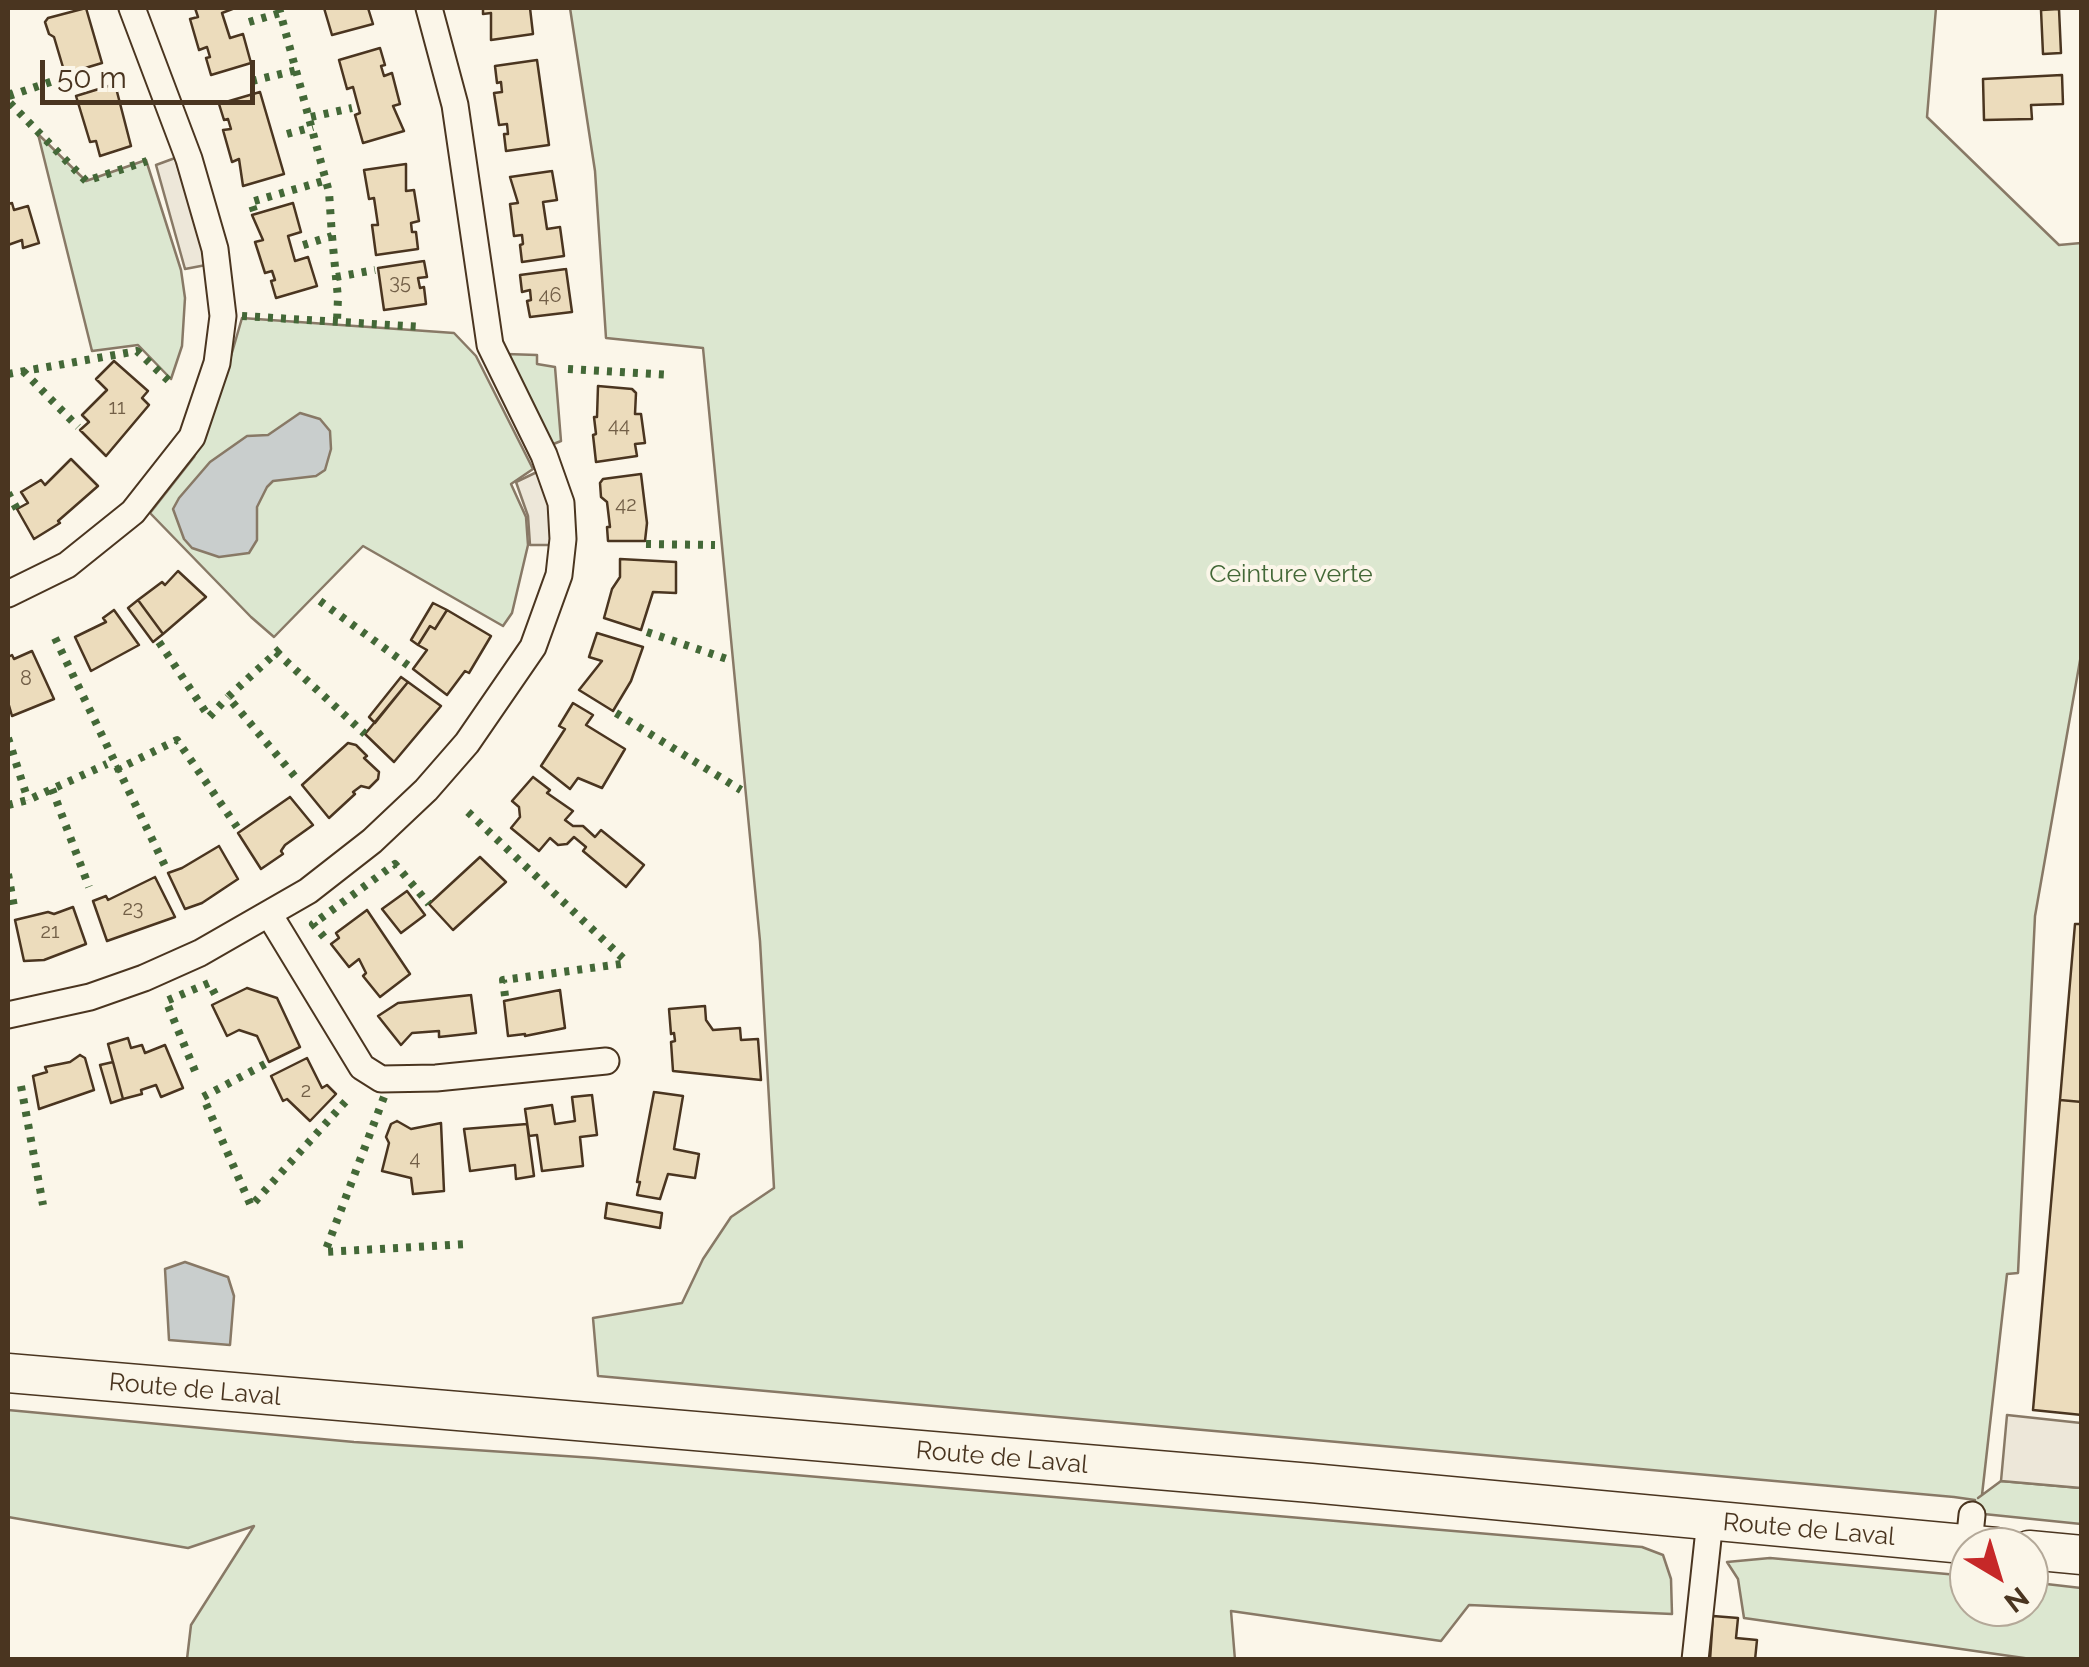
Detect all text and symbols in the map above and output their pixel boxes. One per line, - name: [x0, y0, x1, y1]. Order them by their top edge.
- scale bar: [45, 40, 260, 102]
- text: 50 m: [57, 60, 127, 95]
- house number: 35: [389, 271, 411, 295]
- house number: 46: [539, 284, 561, 308]
- house number: 11: [108, 396, 126, 420]
- house number: 44: [608, 414, 630, 438]
- house number: 42: [615, 493, 637, 517]
- park label: Ceinture verte: [1209, 559, 1373, 589]
- house number: 8: [20, 667, 32, 691]
- house number: 23: [122, 897, 144, 921]
- house number: 21: [41, 920, 59, 944]
- house number: 2: [301, 1079, 311, 1103]
- house number: 4: [410, 1147, 420, 1171]
- street label: Route de Laval: [108, 1368, 282, 1412]
- street label: Route de Laval: [915, 1436, 1089, 1480]
- street label: Route de Laval: [1722, 1508, 1896, 1552]
- north arrow: [1949, 1527, 2049, 1627]
- text: N: [1998, 1580, 2035, 1619]

